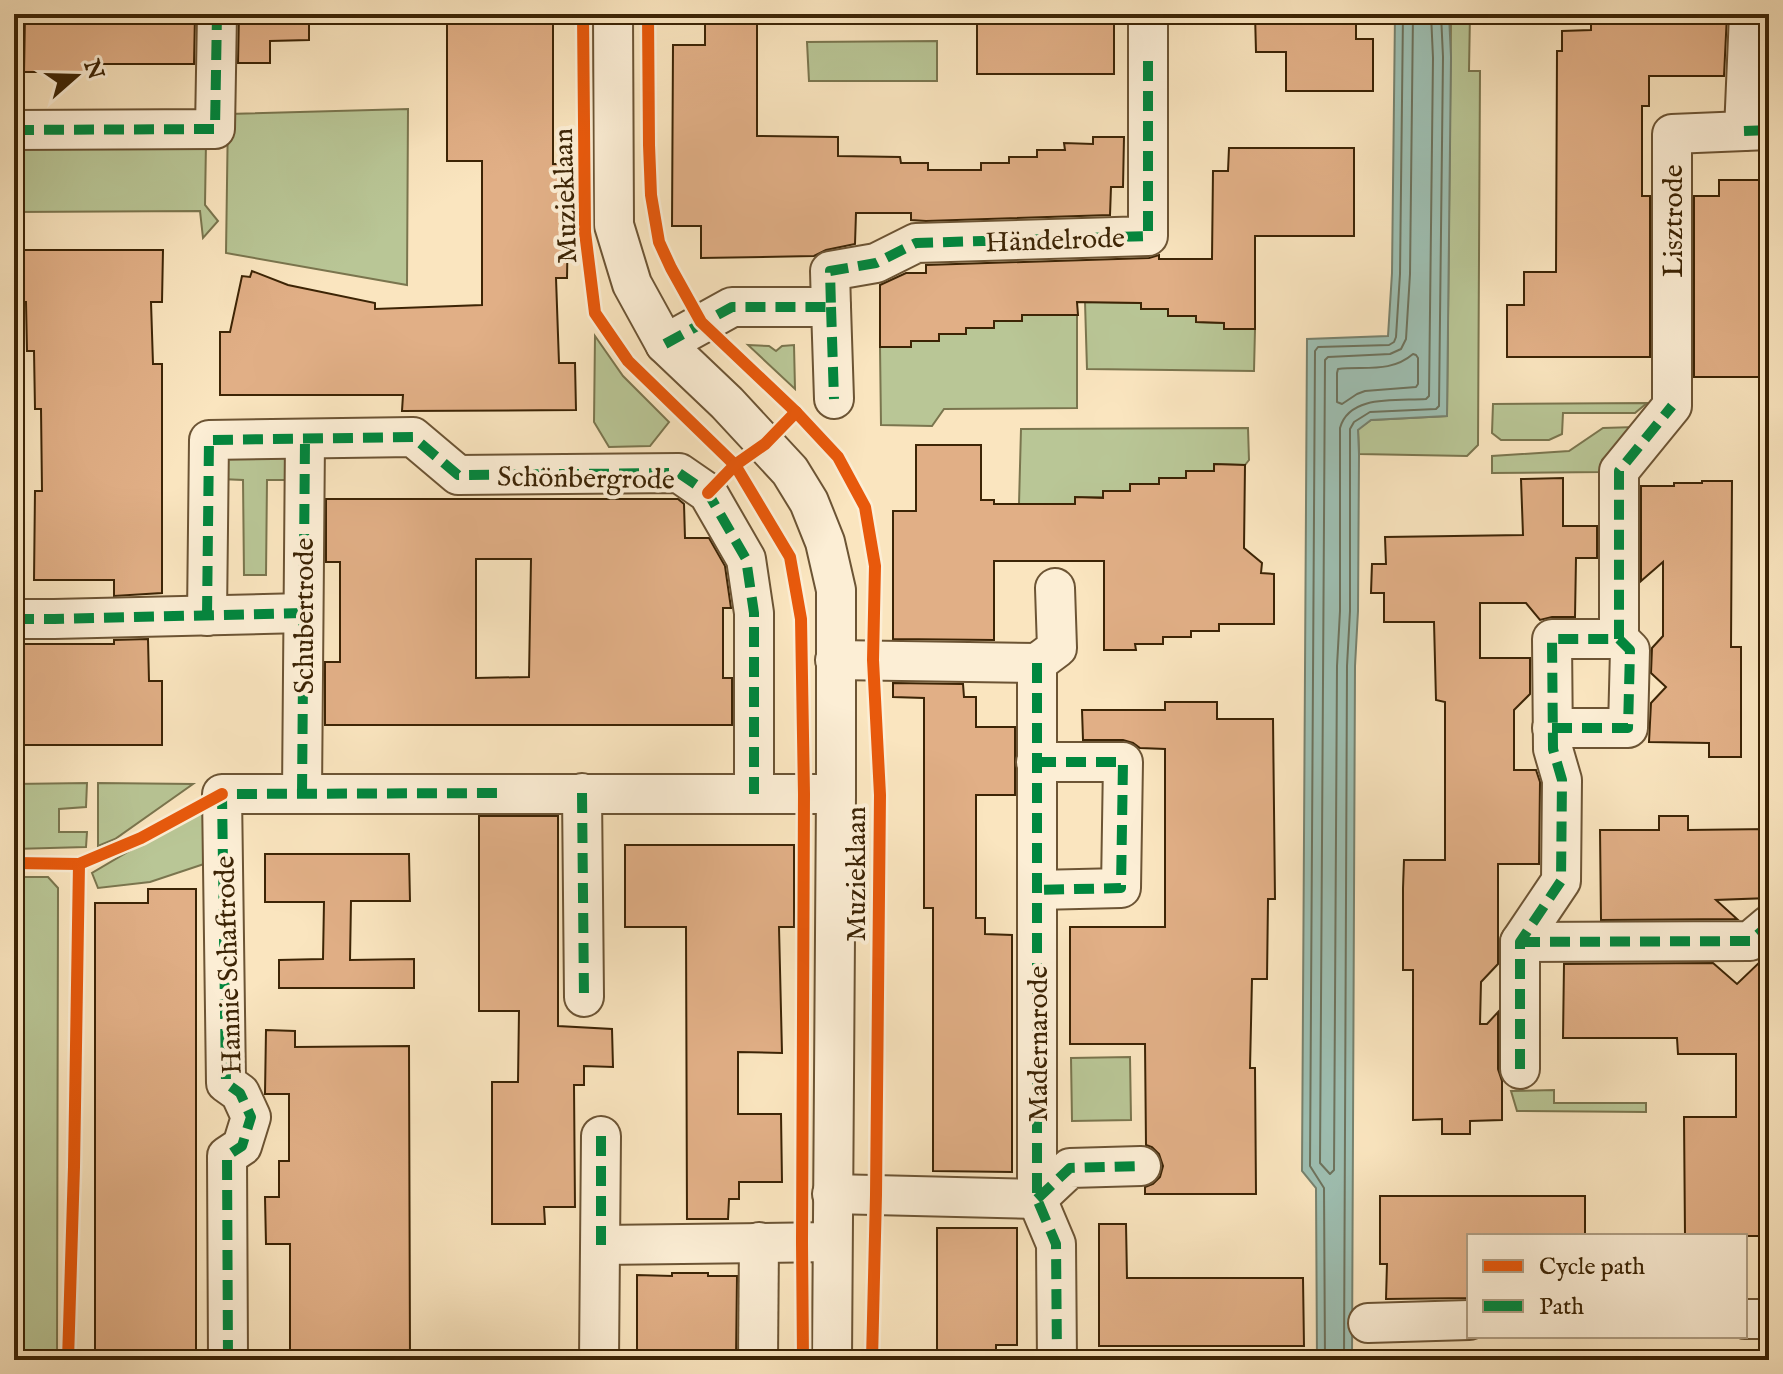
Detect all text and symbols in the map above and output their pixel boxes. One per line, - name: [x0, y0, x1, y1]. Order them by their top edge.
- north arrow: [36, 36, 116, 116]
- text: N: [76, 55, 109, 84]
- street label: Muzieklaan: [547, 128, 586, 264]
- street label: Lisztrode: [1657, 164, 1692, 277]
- street label: Händelrode: [985, 222, 1126, 261]
- street label: Schönbergrode: [497, 460, 675, 499]
- street label: Schubertrode: [288, 538, 323, 694]
- street label: Muzieklaan: [840, 806, 875, 942]
- street label: Hannie Schaftrode: [208, 855, 251, 1075]
- street label: Madernarode: [1022, 966, 1057, 1122]
- legend: [1467, 1234, 1747, 1338]
- text: Cycle path: [1539, 1252, 1645, 1283]
- text: Path: [1539, 1292, 1584, 1323]

